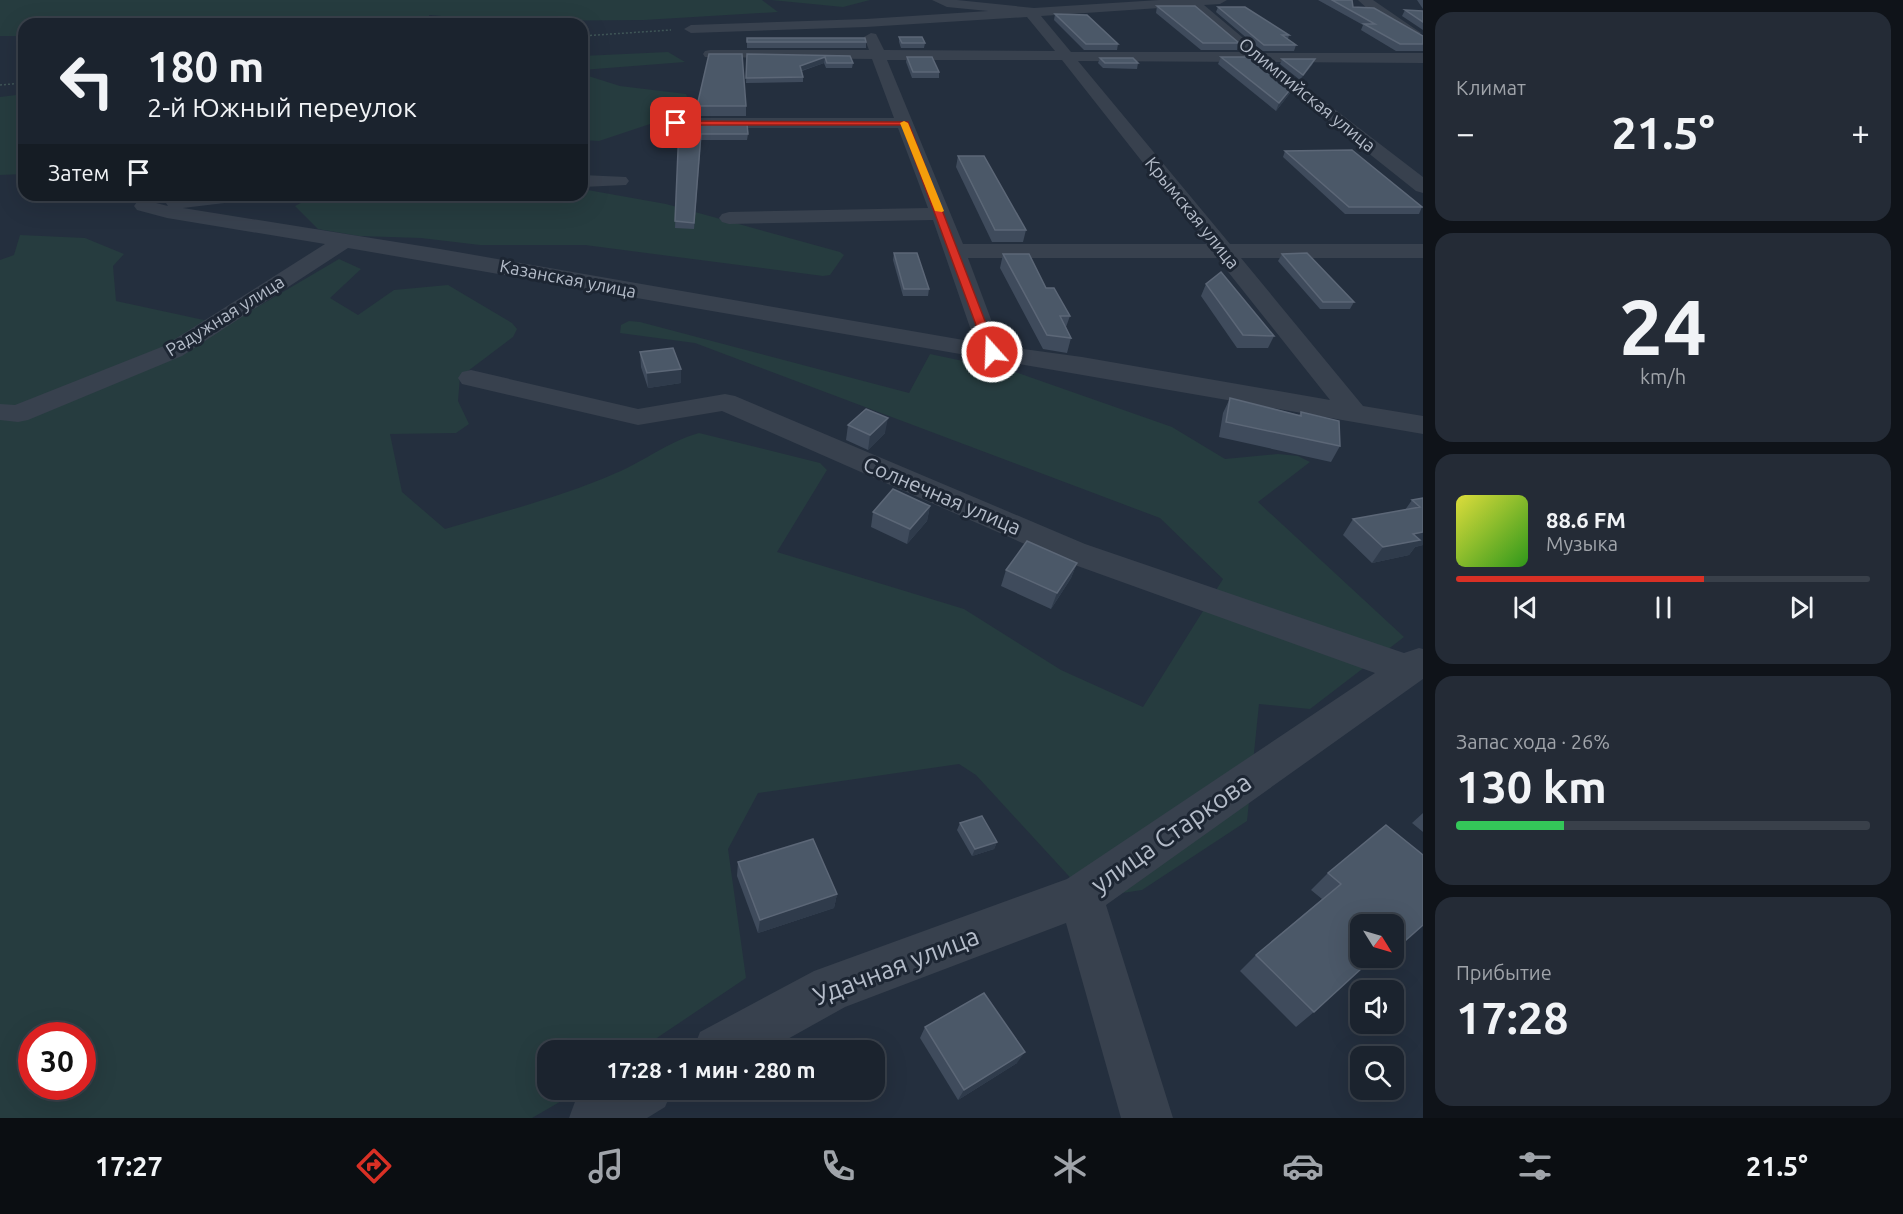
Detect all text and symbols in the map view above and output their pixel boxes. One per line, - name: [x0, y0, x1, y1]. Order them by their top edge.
- street label: Олимпийская улица: [1235, 33, 1380, 155]
- icon: left: [48, 42, 126, 120]
- text: 180 m: [147, 43, 264, 90]
- text: Климат: [1456, 76, 1526, 99]
- text: 2-й Южный переулок: [147, 92, 417, 122]
- pin: [650, 97, 701, 148]
- icon: arrive: [659, 106, 692, 139]
- text: 21.5°: [1611, 107, 1715, 158]
- text: −: [1456, 114, 1475, 151]
- text: +: [1851, 114, 1870, 151]
- street label: Крымская улица: [1142, 152, 1244, 272]
- icon: arrive: [122, 156, 155, 189]
- text: Затем: [48, 160, 110, 185]
- street label: Казанская улица: [498, 255, 638, 301]
- street label: Радужная улица: [162, 271, 287, 360]
- text: 24: [1619, 282, 1707, 370]
- position arrow: [960, 320, 1024, 384]
- text: km/h: [1640, 365, 1686, 388]
- street label: Солнечная улица: [860, 451, 1025, 539]
- text: 88.6 FM: [1546, 507, 1626, 532]
- text: Музыка: [1546, 532, 1618, 555]
- icon: previous: [1509, 591, 1542, 624]
- icon: pause: [1647, 591, 1680, 624]
- icon: next: [1785, 591, 1818, 624]
- text: Запас хода · 26%: [1456, 730, 1610, 753]
- text: 130 km: [1456, 761, 1607, 812]
- street label: улица Старкова: [1085, 767, 1256, 899]
- north arrow: [1350, 914, 1404, 968]
- map controls: [1350, 914, 1404, 1100]
- street label: Удачная улица: [809, 921, 983, 1010]
- text: Прибытие: [1456, 961, 1552, 984]
- button: sound: [1350, 980, 1404, 1034]
- text: 17:28: [1456, 992, 1569, 1043]
- speed limit sign: 30: [18, 1022, 96, 1100]
- button: search: [1350, 1046, 1404, 1100]
- text: 17:28 · 1 мин · 280 m: [607, 1057, 815, 1082]
- icon: directions: [353, 1145, 395, 1187]
- icon: music: [585, 1145, 627, 1187]
- icon: phone: [817, 1145, 859, 1187]
- icon: climate: [1049, 1145, 1091, 1187]
- icon: car: [1282, 1145, 1324, 1187]
- icon: filters: [1514, 1145, 1556, 1187]
- text: 17:27: [95, 1151, 163, 1181]
- text: 21.5°: [1746, 1151, 1808, 1181]

